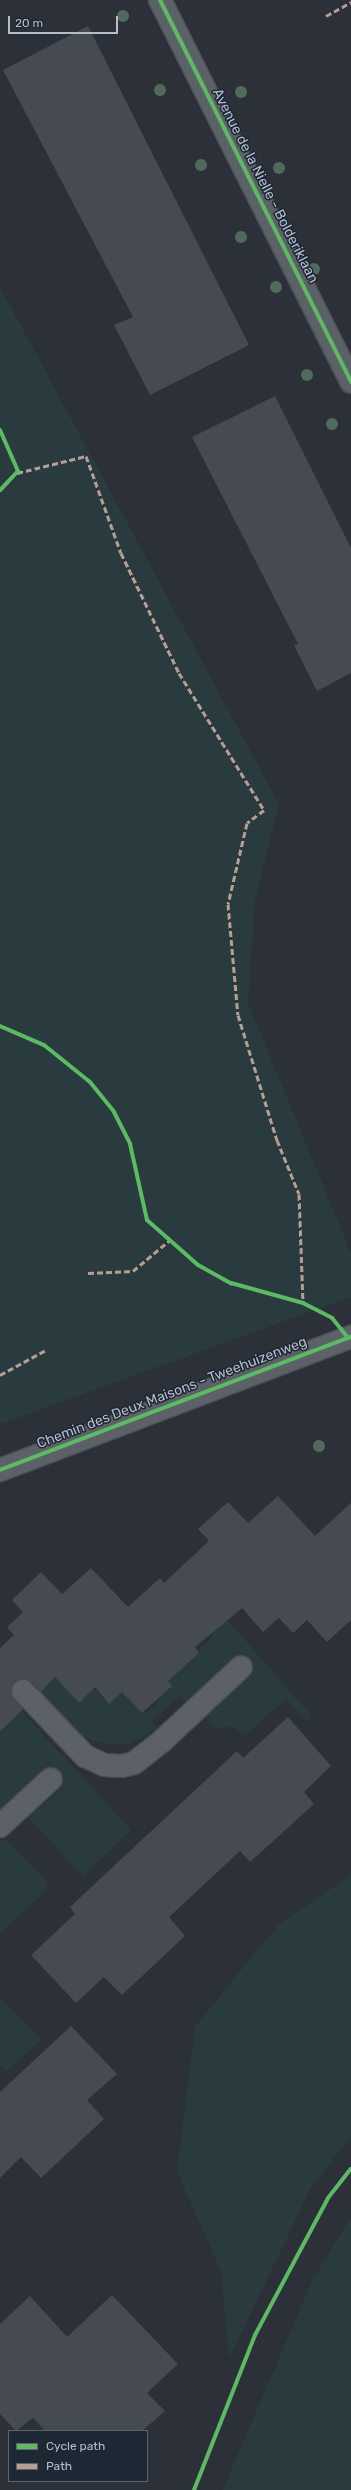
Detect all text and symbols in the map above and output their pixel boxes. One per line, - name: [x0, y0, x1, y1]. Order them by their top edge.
- scale bar: [10, 8, 120, 34]
- text: 20 m: [15, 16, 43, 30]
- street label: Avenue de la Nielle - Bolderiklaan: [208, 86, 322, 286]
- street label: Chemin des Deux Maisons - Tweehuizenweg: [34, 1333, 310, 1453]
- legend: [8, 2430, 148, 2482]
- text: Cycle path: [46, 2439, 105, 2453]
- text: Path: [46, 2459, 72, 2473]

